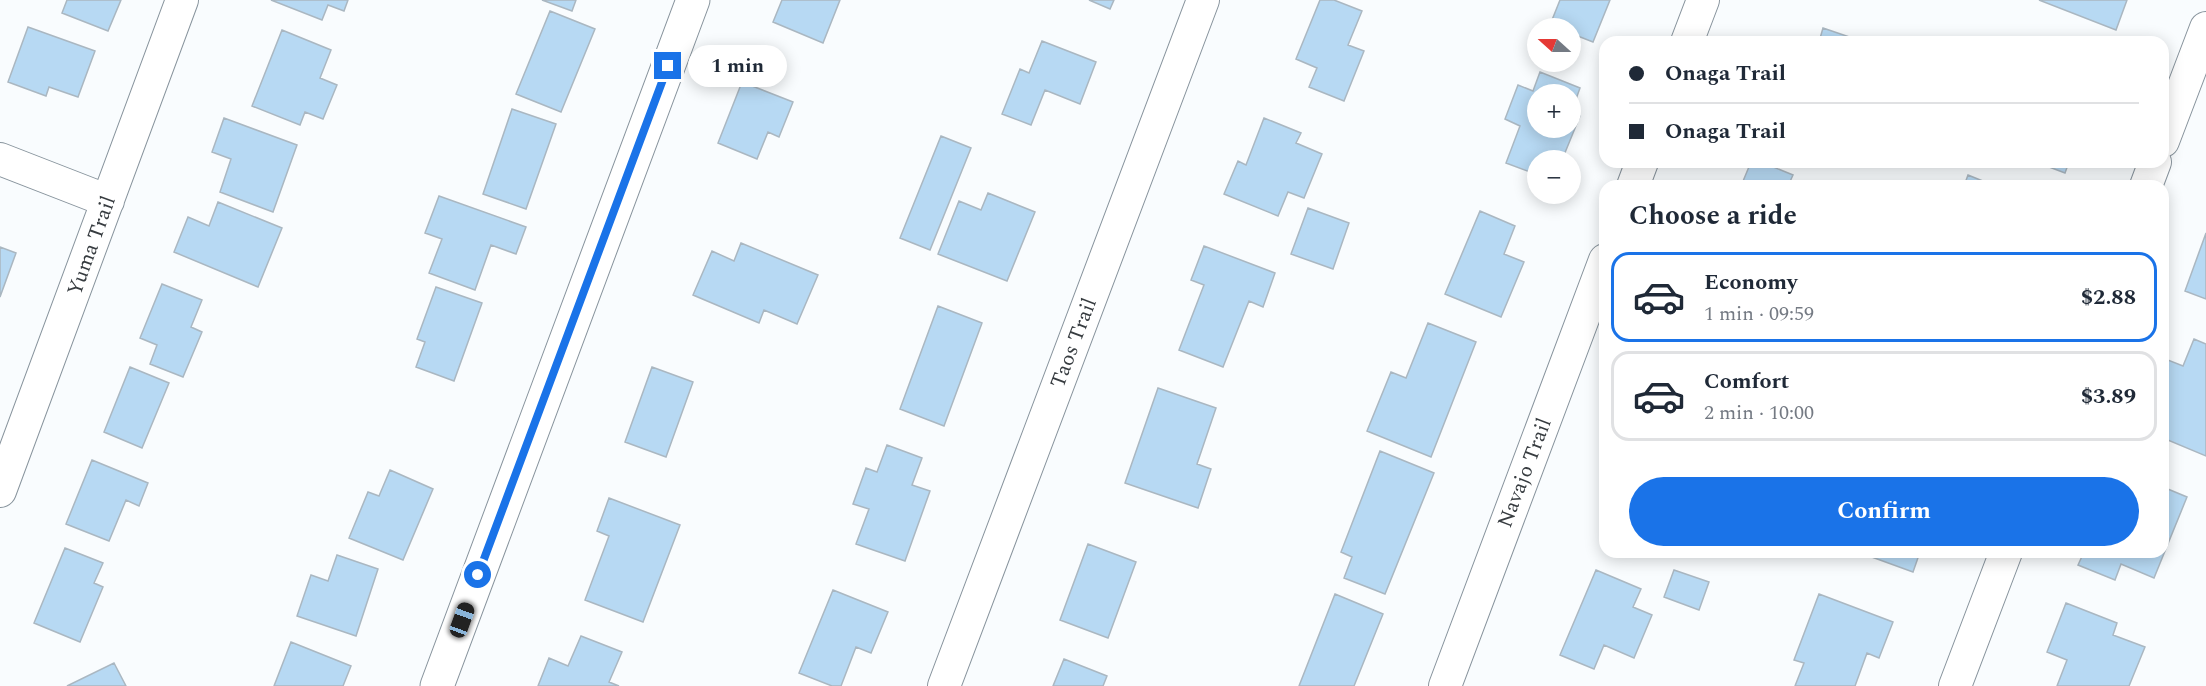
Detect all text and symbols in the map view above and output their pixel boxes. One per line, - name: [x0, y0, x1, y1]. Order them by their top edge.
- north arrow: [1527, 18, 1581, 72]
- map controls: [1527, 18, 1581, 204]
- callout: 1 min: [689, 45, 788, 87]
- text: 1 min: [711, 51, 764, 81]
- route end: [654, 52, 681, 79]
- text: Onaga Trail: [1665, 57, 1786, 90]
- button: +: [1527, 84, 1581, 138]
- text: Onaga Trail: [1665, 115, 1786, 148]
- button: −: [1527, 150, 1581, 204]
- street label: Yuma Trail: [59, 191, 125, 301]
- text: Choose a ride: [1629, 195, 1797, 237]
- text: Economy: [1704, 266, 1797, 299]
- icon: car: [1632, 270, 1686, 324]
- text: $2.88: [2081, 281, 2136, 314]
- street label: Taos Trail: [1042, 293, 1106, 393]
- text: 1 min · 09:59: [1704, 299, 1814, 329]
- text: Comfort: [1704, 365, 1789, 398]
- icon: car: [1632, 369, 1686, 423]
- text: $3.89: [2081, 380, 2136, 413]
- text: 2 min · 10:00: [1704, 398, 1814, 428]
- street label: Navajo Trail: [1489, 413, 1561, 533]
- button: Confirm: [1629, 477, 2139, 546]
- route start: [464, 561, 491, 588]
- car: [447, 600, 477, 640]

